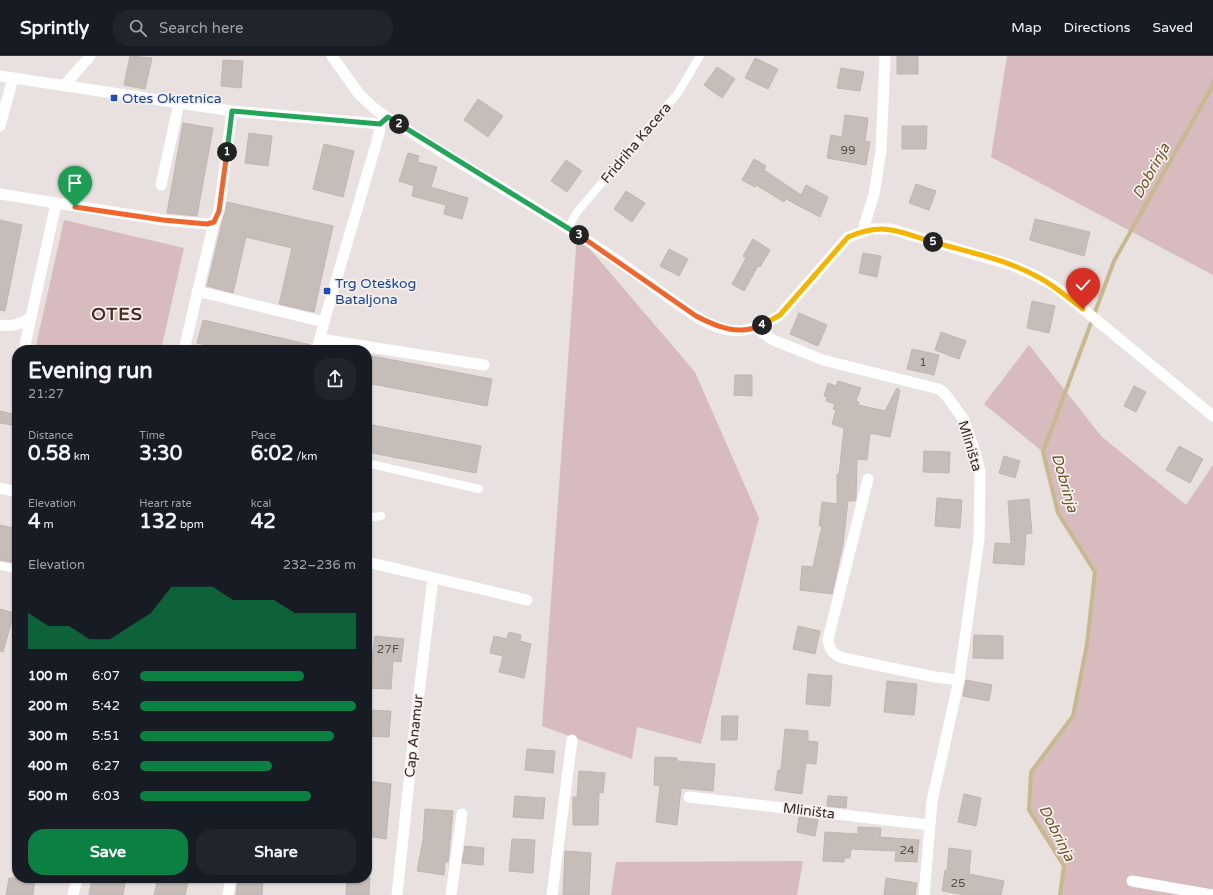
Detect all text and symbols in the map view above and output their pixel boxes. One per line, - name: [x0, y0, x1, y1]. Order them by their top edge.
- search box: [113, 10, 393, 46]
- text: Sprintly: [20, 17, 89, 39]
- icon: search: [127, 17, 149, 39]
- text: Search here: [159, 19, 243, 37]
- text: Map: [1011, 19, 1042, 36]
- text: Directions: [1064, 19, 1131, 36]
- text: Saved: [1153, 19, 1193, 36]
- place label: Otes Okretnica: [122, 90, 222, 107]
- marker: Otes Okretnica: [109, 93, 119, 103]
- street label: Fridriha Kacera: [597, 99, 675, 187]
- pin: 2: [389, 114, 409, 134]
- text: 2: [396, 117, 402, 130]
- water label: Dobrinja: [1128, 140, 1174, 202]
- pin: 1: [217, 142, 237, 162]
- house number: 99: [840, 143, 856, 157]
- text: 1: [224, 145, 230, 158]
- pin: [58, 166, 92, 207]
- icon: arrive: [64, 172, 86, 194]
- pin: 3: [569, 225, 589, 245]
- text: 3: [576, 228, 582, 241]
- pin: 5: [923, 232, 943, 252]
- text: 5: [930, 235, 936, 248]
- pin: [1066, 268, 1100, 309]
- icon: check: [1072, 274, 1094, 296]
- place label: Trg Oteškog Bataljona: [335, 275, 416, 308]
- marker: Trg Oteškog Bataljona: [322, 286, 332, 296]
- district label: OTES: [91, 303, 143, 325]
- pin: 4: [752, 315, 772, 335]
- text: 4: [759, 318, 765, 331]
- house number: 1: [919, 355, 927, 369]
- text: Evening run: [28, 358, 153, 384]
- button: share: [314, 358, 356, 400]
- text: 21:27: [28, 386, 64, 402]
- street label: Mliništa: [954, 419, 986, 473]
- text: Distance: [28, 429, 73, 442]
- text: Time: [139, 429, 165, 442]
- text: Pace: [251, 429, 276, 442]
- text: 0.58: [28, 442, 71, 466]
- text: 3:30: [139, 442, 182, 466]
- text: 6:02: [251, 442, 294, 466]
- text: km: [71, 450, 90, 463]
- text: /km: [294, 450, 317, 463]
- water label: Dobrinja: [1048, 451, 1082, 515]
- text: Elevation: [28, 497, 76, 510]
- text: Heart rate: [139, 497, 192, 510]
- text: kcal: [251, 497, 271, 510]
- text: 4: [28, 510, 41, 534]
- text: 132: [139, 510, 177, 534]
- text: 42: [251, 510, 276, 534]
- text: m: [41, 518, 54, 531]
- text: bpm: [177, 518, 204, 531]
- text: Elevation: [28, 557, 85, 573]
- text: 232–236 m: [283, 557, 356, 573]
- house number: 27F: [377, 642, 399, 656]
- text: 100 m: [28, 668, 68, 684]
- text: 6:07: [92, 668, 120, 684]
- street label: Cap Anamur: [401, 693, 427, 778]
- text: 200 m: [28, 698, 68, 714]
- text: 5:42: [92, 698, 120, 714]
- text: 300 m: [28, 728, 68, 744]
- text: 5:51: [92, 728, 120, 744]
- text: 400 m: [28, 758, 68, 774]
- text: 6:27: [92, 758, 120, 774]
- text: 500 m: [28, 788, 68, 804]
- text: 6:03: [92, 788, 120, 804]
- street label: Mliništa: [782, 799, 836, 823]
- water label: Dobrinja: [1035, 802, 1079, 865]
- button: Save: [28, 829, 188, 875]
- button: Share: [196, 829, 356, 875]
- house number: 24: [899, 843, 915, 857]
- house number: 25: [950, 876, 966, 890]

